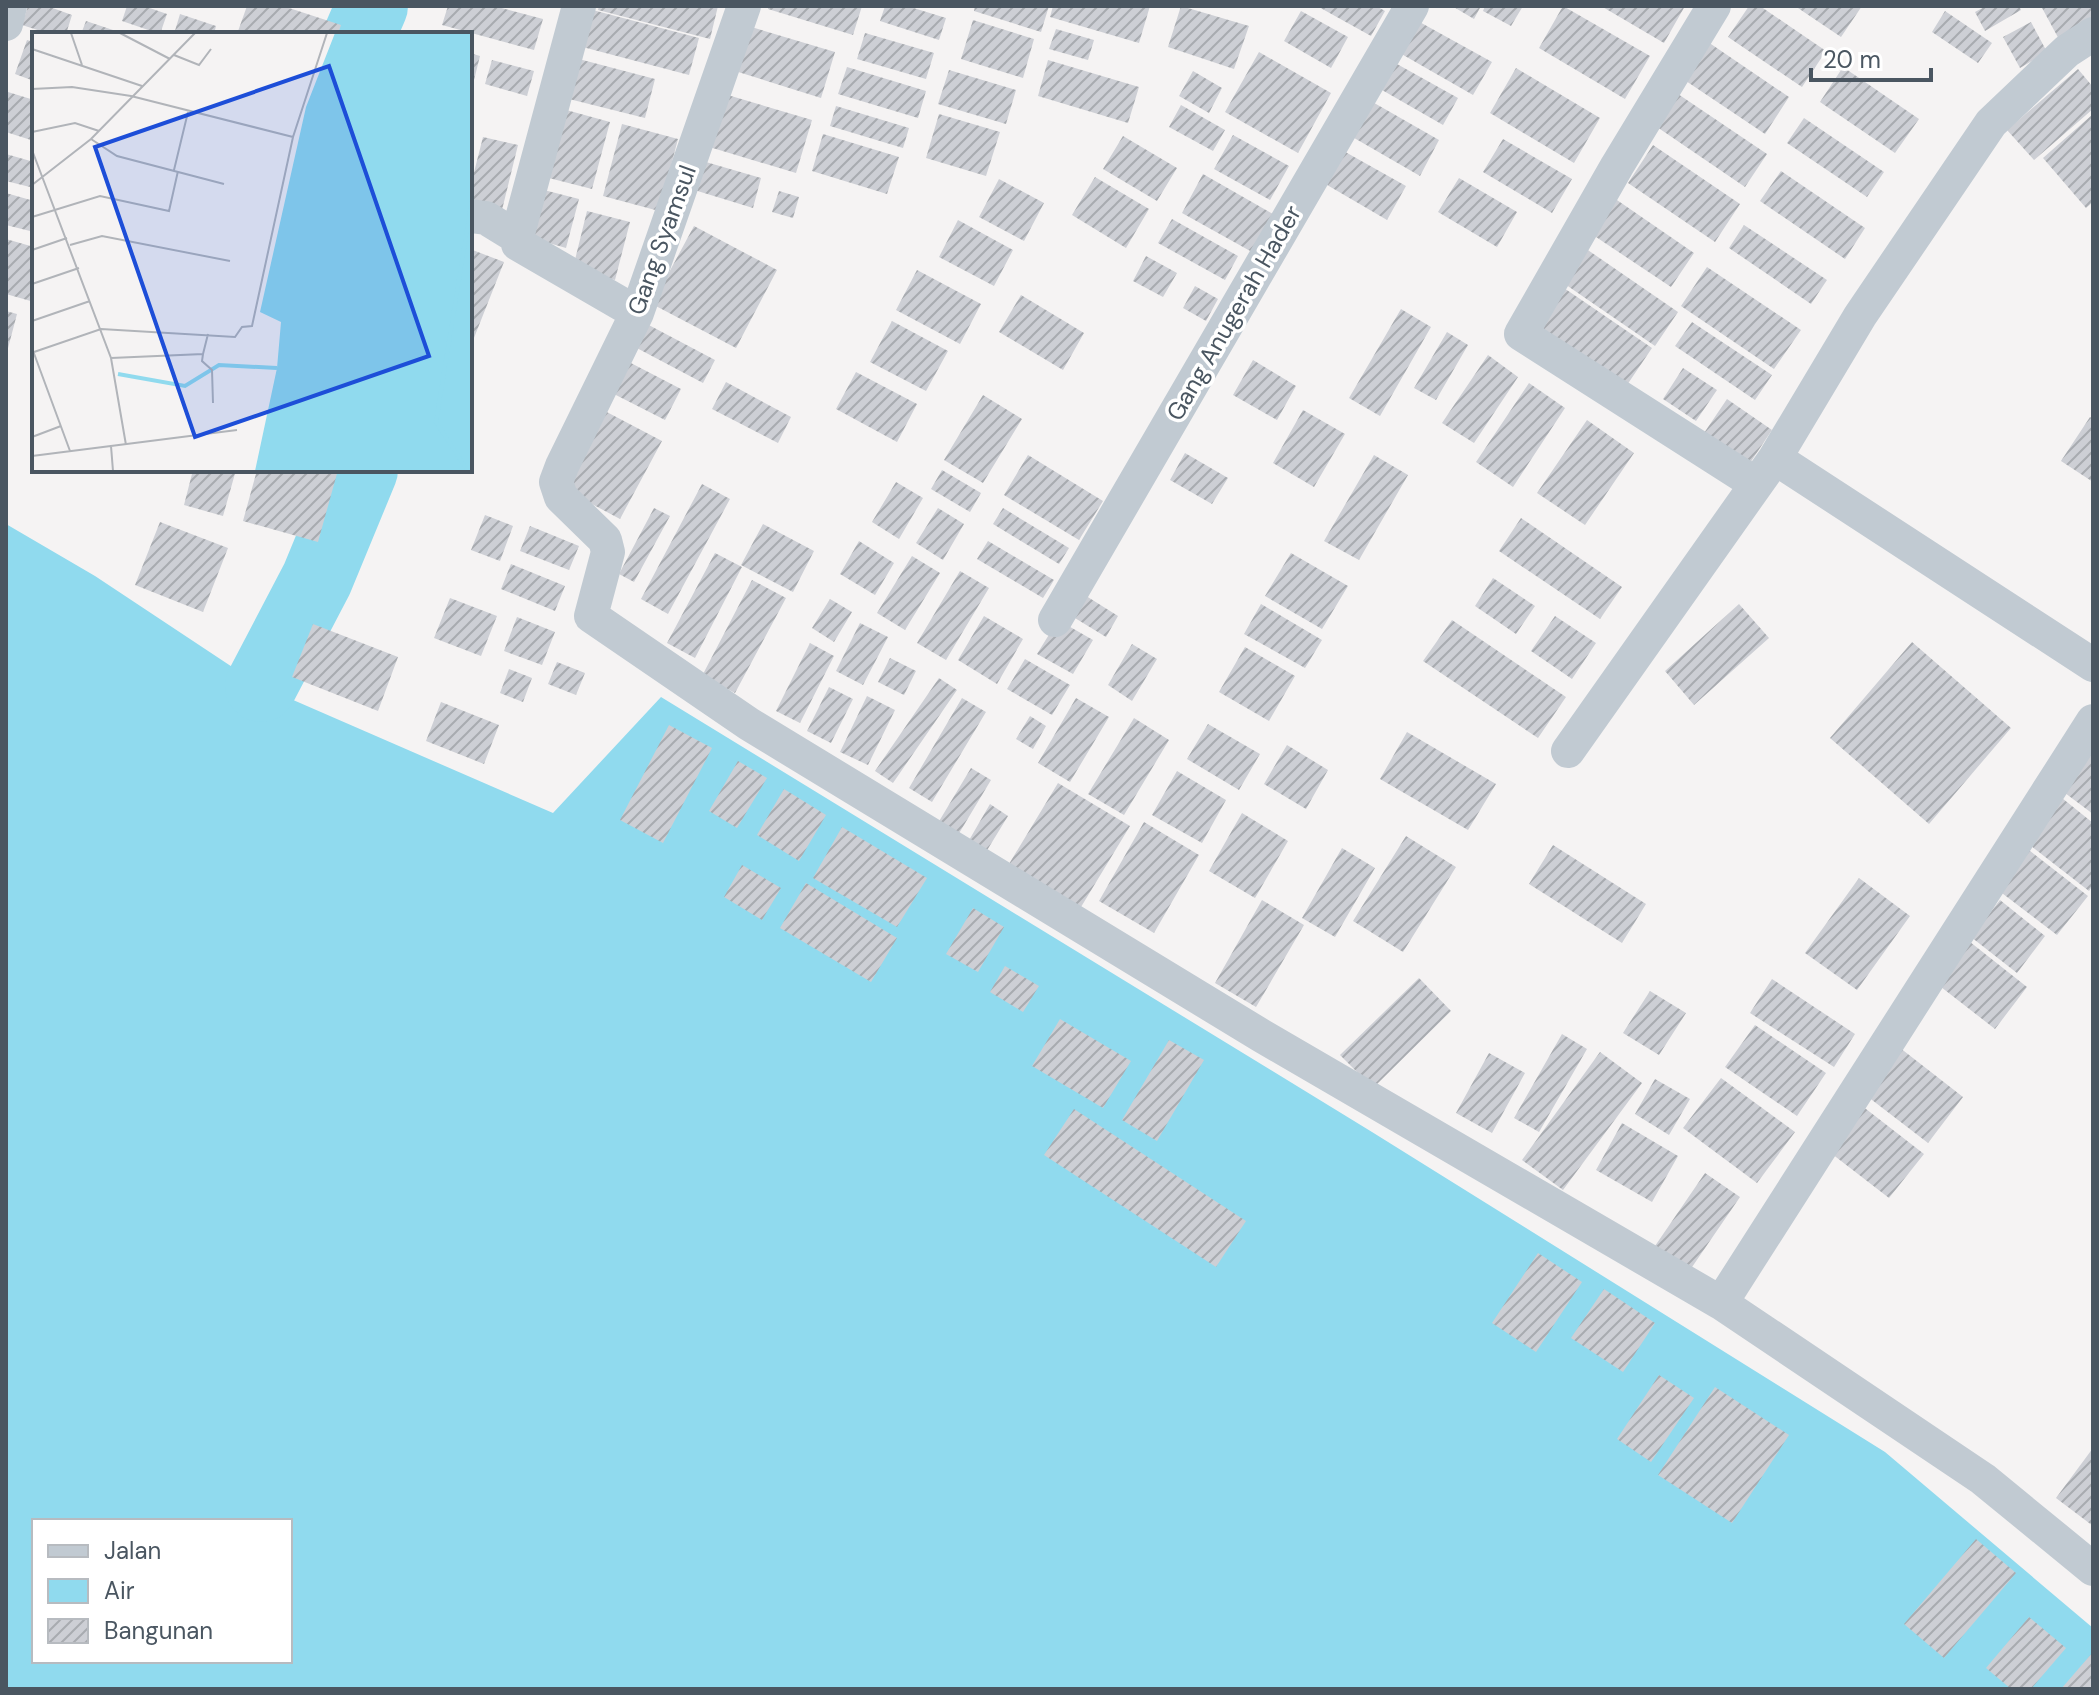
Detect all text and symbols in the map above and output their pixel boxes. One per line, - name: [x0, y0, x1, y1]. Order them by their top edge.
- inset map: [32, 32, 472, 472]
- scale bar: [1811, 32, 1931, 82]
- text: 20 m: [1823, 44, 1881, 75]
- street label: Gang Syamsul: [620, 161, 703, 319]
- street label: Gang Anugerah Hader: [1159, 199, 1308, 426]
- legend: [32, 1519, 292, 1663]
- text: Jalan: [104, 1535, 161, 1566]
- text: Air: [104, 1575, 135, 1606]
- text: Bangunan: [104, 1615, 213, 1646]

